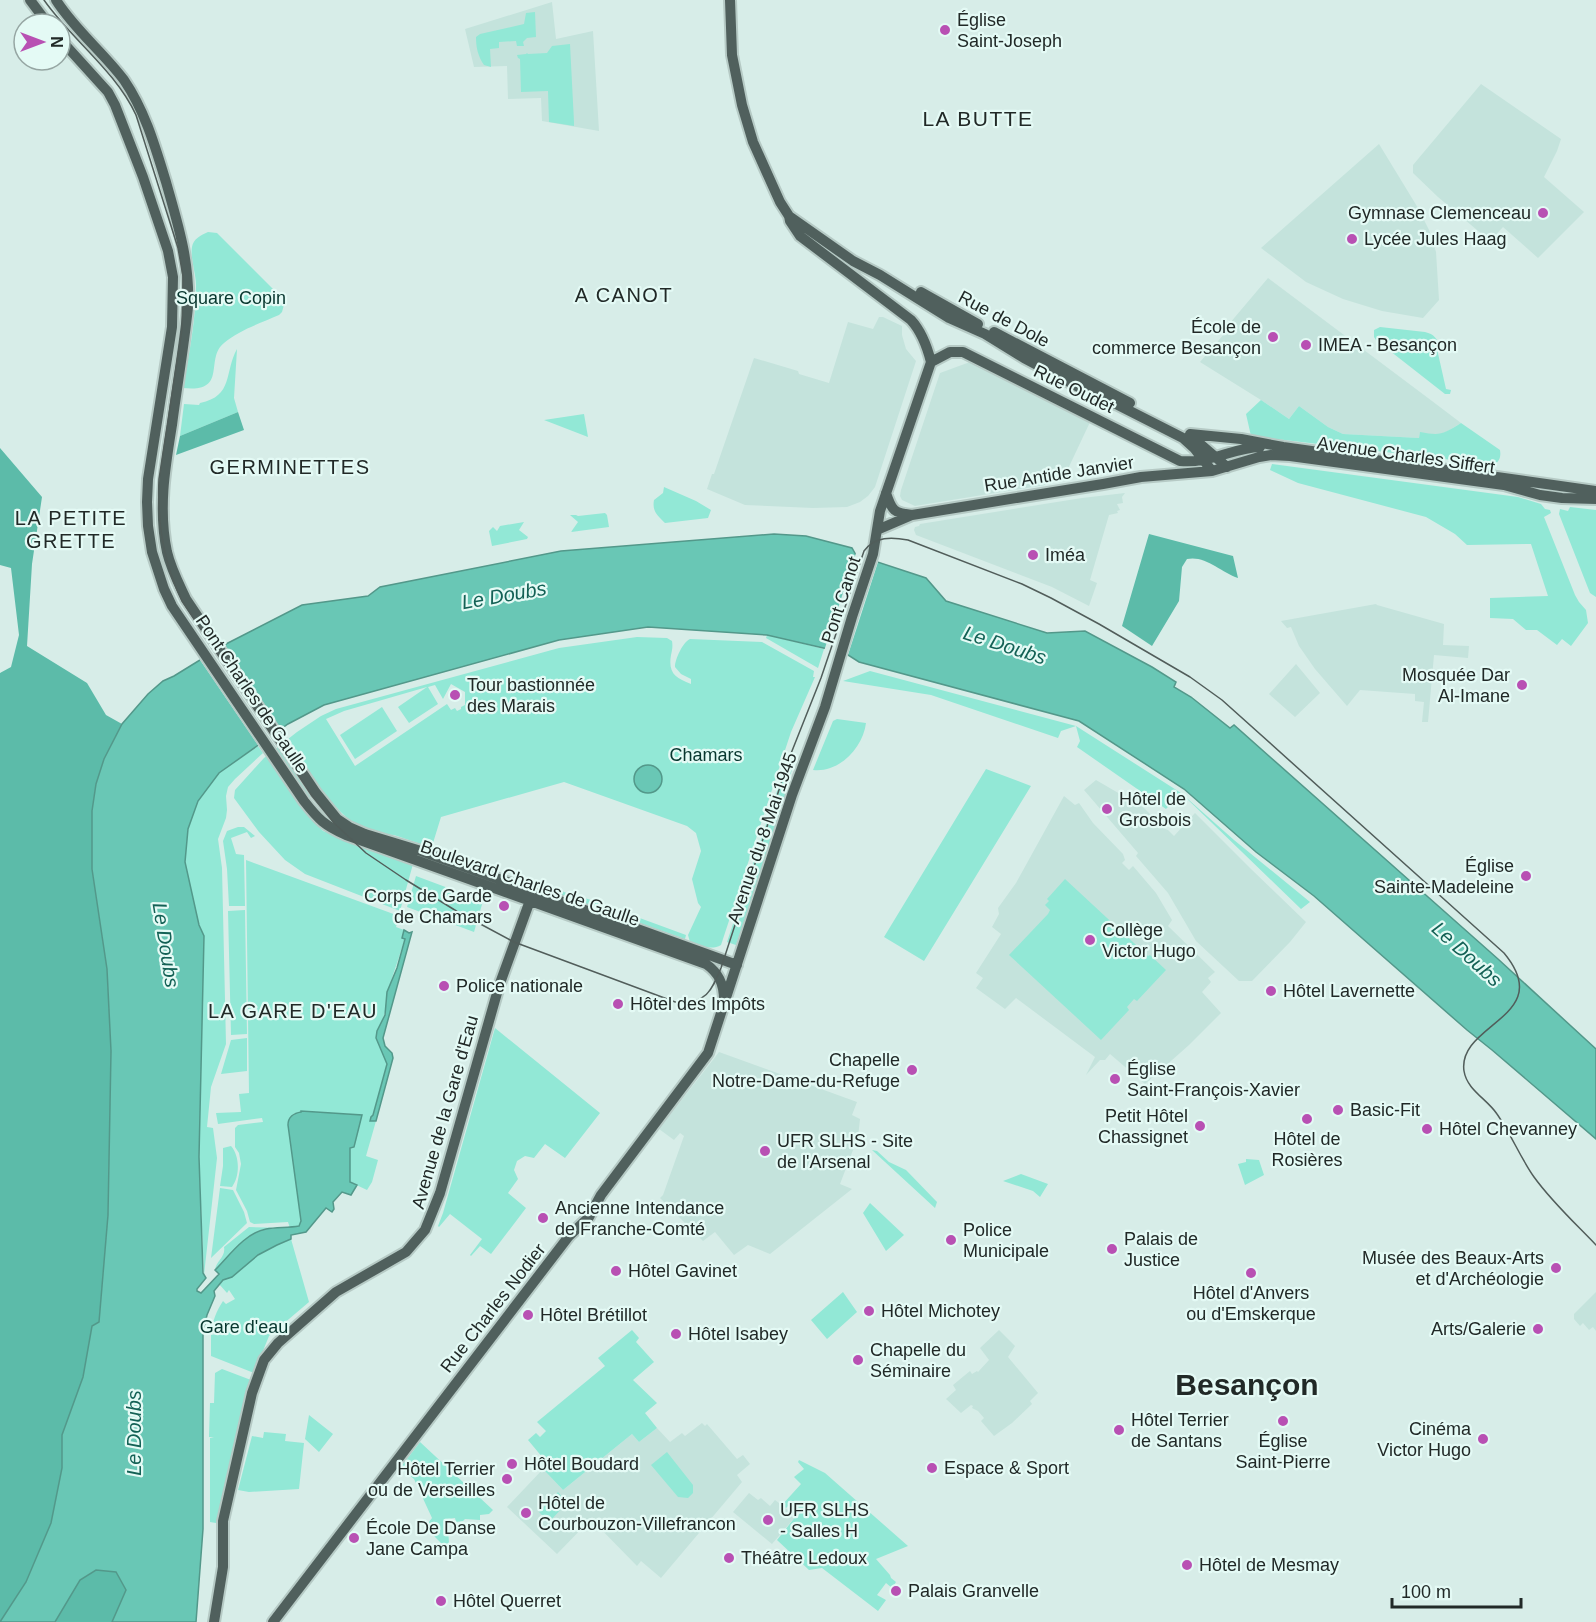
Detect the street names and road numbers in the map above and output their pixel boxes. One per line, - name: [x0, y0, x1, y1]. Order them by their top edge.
- street label: Rue de Dole: [955, 287, 1053, 351]
- street label: Rue Oudet: [1030, 361, 1118, 417]
- street label: Avenue Charles Siffert: [1316, 433, 1496, 477]
- street label: Rue Antide Janvier: [983, 452, 1135, 496]
- street label: Pont Canot: [818, 554, 864, 646]
- street label: Pont Charles de Gaulle: [192, 611, 312, 777]
- street label: Avenue du 8 Mai 1945: [723, 750, 801, 926]
- street label: Boulevard Charles de Gaulle: [418, 836, 642, 930]
- street label: Avenue de la Gare d'Eau: [408, 1013, 482, 1211]
- street label: Rue Charles Nodier: [436, 1240, 550, 1376]

